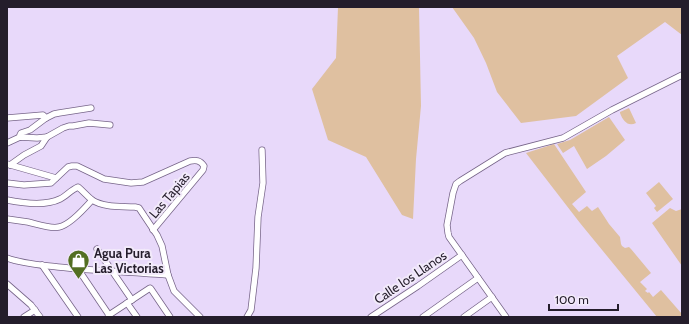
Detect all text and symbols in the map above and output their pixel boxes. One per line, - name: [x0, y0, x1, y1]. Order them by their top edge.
- street label: Las Tapias: [145, 168, 193, 221]
- place label: Agua Pura Las Victorias: [94, 245, 164, 276]
- shop icon: Agua Pura Las Victorias: [66, 247, 92, 280]
- street label: Calle los Llanos: [371, 247, 450, 307]
- scale bar: [549, 286, 618, 312]
- text: 100 m: [555, 292, 589, 307]

